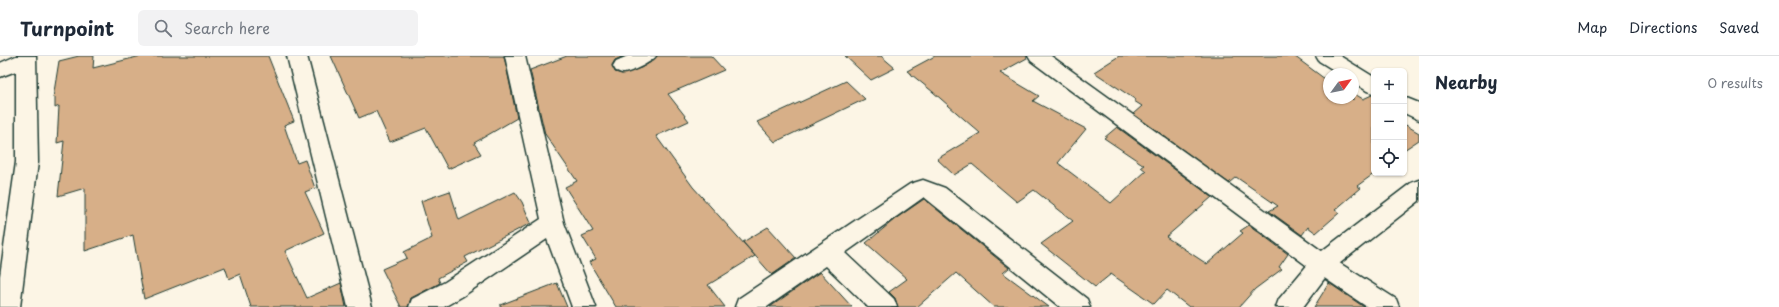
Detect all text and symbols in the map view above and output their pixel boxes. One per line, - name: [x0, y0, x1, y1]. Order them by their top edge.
- search box: [138, 10, 418, 46]
- text: Turnpoint: [20, 14, 114, 42]
- text: Search here: [184, 16, 270, 39]
- icon: search: [152, 17, 174, 39]
- text: Map: [1577, 17, 1607, 38]
- text: Directions: [1629, 17, 1697, 38]
- text: Saved: [1719, 17, 1759, 38]
- north arrow: [1323, 68, 1359, 104]
- map controls: [1371, 68, 1407, 176]
- button: +: [1371, 68, 1407, 104]
- text: Nearby: [1435, 69, 1497, 95]
- text: 0 results: [1708, 73, 1763, 92]
- button: −: [1371, 104, 1407, 140]
- button: locate: [1371, 140, 1407, 176]

